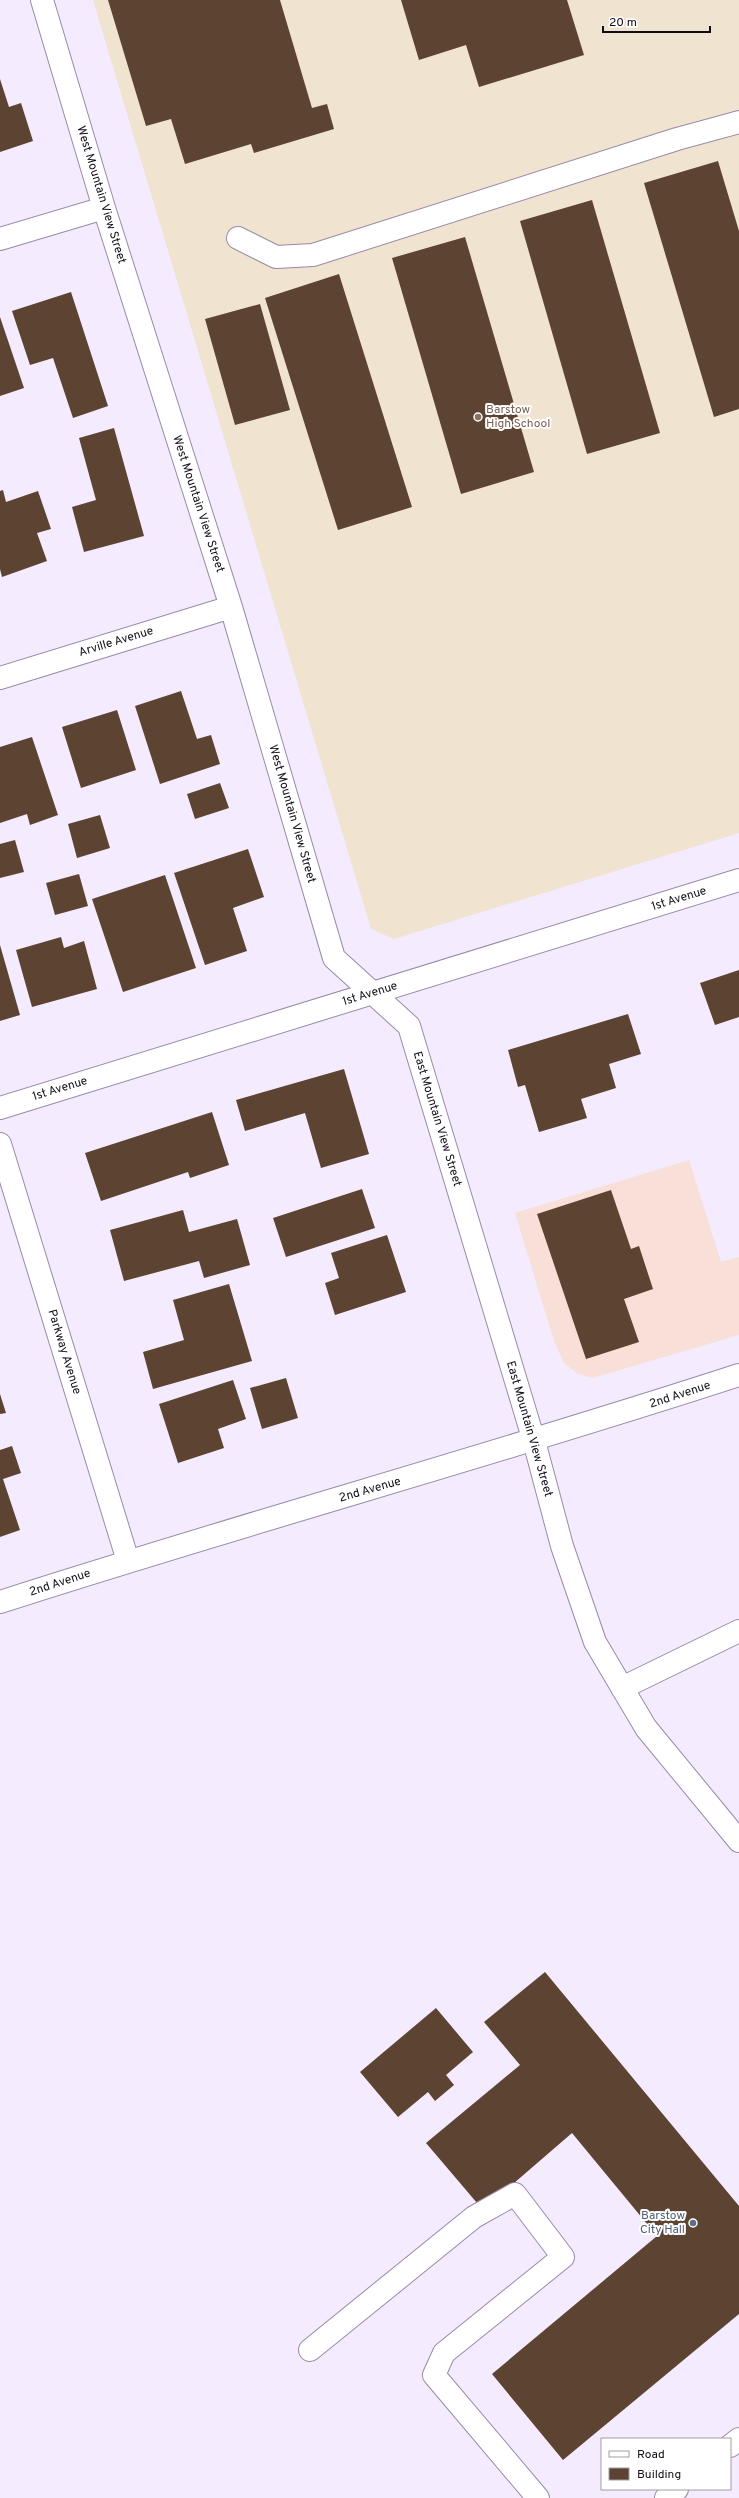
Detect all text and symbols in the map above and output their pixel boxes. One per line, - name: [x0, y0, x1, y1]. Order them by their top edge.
- scale bar: [603, 8, 710, 34]
- text: 20 m: [609, 15, 637, 31]
- street label: West Mountain View Street: [72, 124, 130, 266]
- place label: Barstow High School: [486, 402, 550, 432]
- marker: Barstow High School: [473, 412, 483, 422]
- street label: West Mountain View Street: [168, 433, 228, 575]
- street label: Arville Avenue: [77, 623, 155, 661]
- street label: West Mountain View Street: [265, 743, 319, 885]
- street label: 1st Avenue: [650, 883, 708, 915]
- street label: 1st Avenue: [341, 978, 399, 1010]
- street label: East Mountain View Street: [409, 1049, 465, 1189]
- street label: 1st Avenue: [31, 1073, 89, 1105]
- street label: Parkway Avenue: [43, 1308, 85, 1396]
- street label: East Mountain View Street: [502, 1359, 556, 1499]
- street label: 2nd Avenue: [647, 1378, 713, 1412]
- street label: 2nd Avenue: [337, 1474, 403, 1506]
- street label: 2nd Avenue: [27, 1566, 93, 1600]
- place label: Barstow City Hall: [640, 2208, 685, 2238]
- marker: Barstow City Hall: [688, 2218, 698, 2228]
- legend: [601, 2438, 731, 2490]
- text: Road: [637, 2447, 665, 2463]
- text: Building: [637, 2467, 681, 2483]

